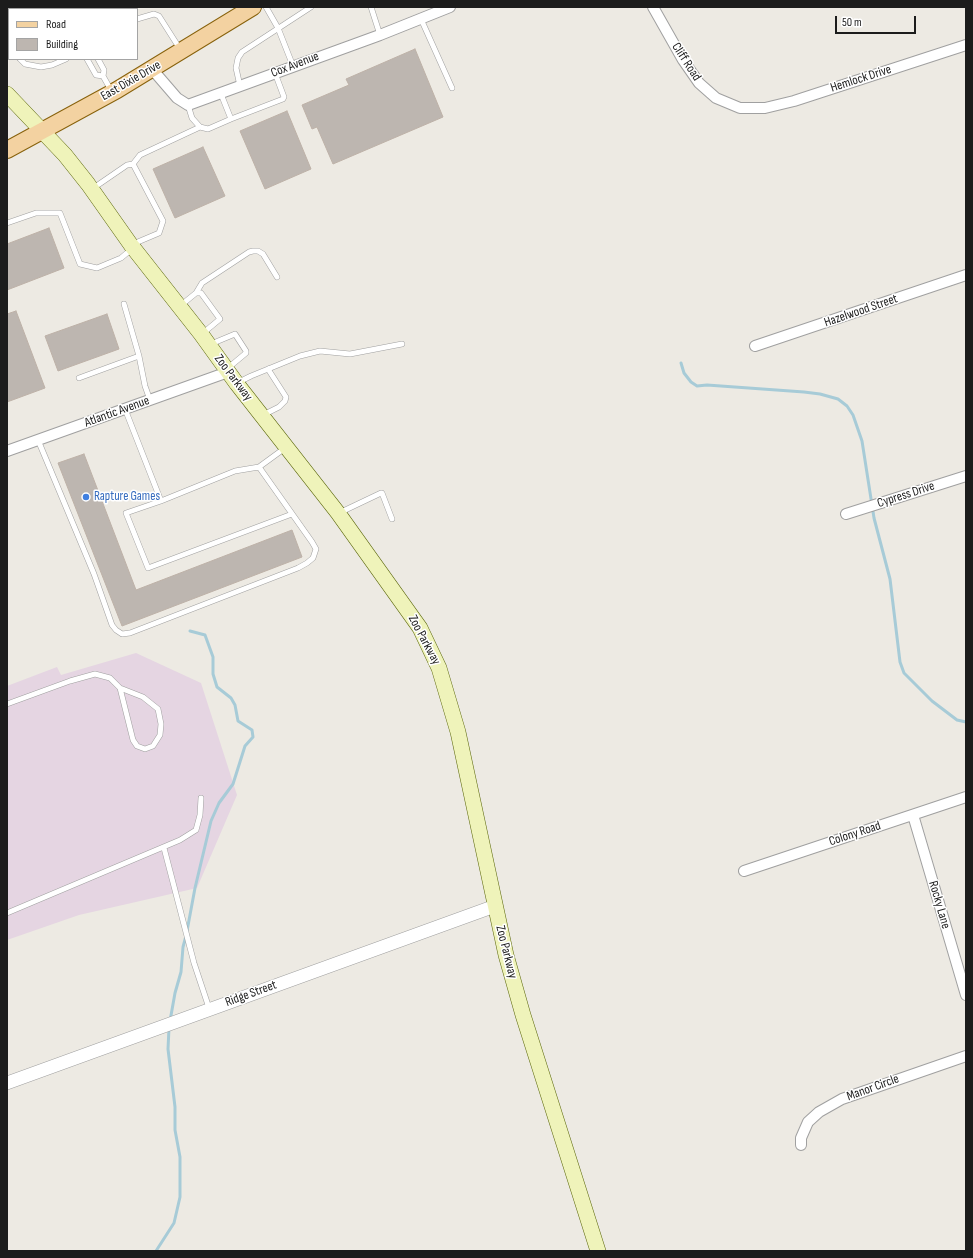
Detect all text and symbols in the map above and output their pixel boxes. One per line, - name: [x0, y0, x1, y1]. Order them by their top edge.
- legend: [8, 8, 138, 60]
- scale bar: [837, 8, 918, 34]
- text: 50 m: [842, 15, 862, 30]
- text: Road: [46, 17, 66, 32]
- text: Building: [46, 37, 78, 52]
- street label: Cliff Road: [668, 40, 704, 84]
- street label: Cox Avenue: [269, 49, 321, 81]
- street label: East Dixie Drive: [98, 58, 164, 104]
- street label: Hemlock Drive: [829, 62, 893, 96]
- street label: Hazelwood Street: [822, 291, 900, 331]
- street label: Zoo Parkway: [210, 352, 256, 404]
- street label: Atlantic Avenue: [82, 393, 152, 431]
- street label: Cypress Drive: [875, 478, 937, 512]
- place label: Rapture Games: [94, 489, 160, 505]
- marker: Rapture Games: [81, 492, 91, 502]
- street label: Zoo Parkway: [404, 612, 444, 668]
- street label: Colony Road: [827, 818, 883, 850]
- street label: Rocky Lane: [925, 879, 953, 931]
- street label: Zoo Parkway: [492, 924, 520, 980]
- street label: Ridge Street: [223, 977, 279, 1011]
- street label: Manor Circle: [845, 1071, 901, 1105]

